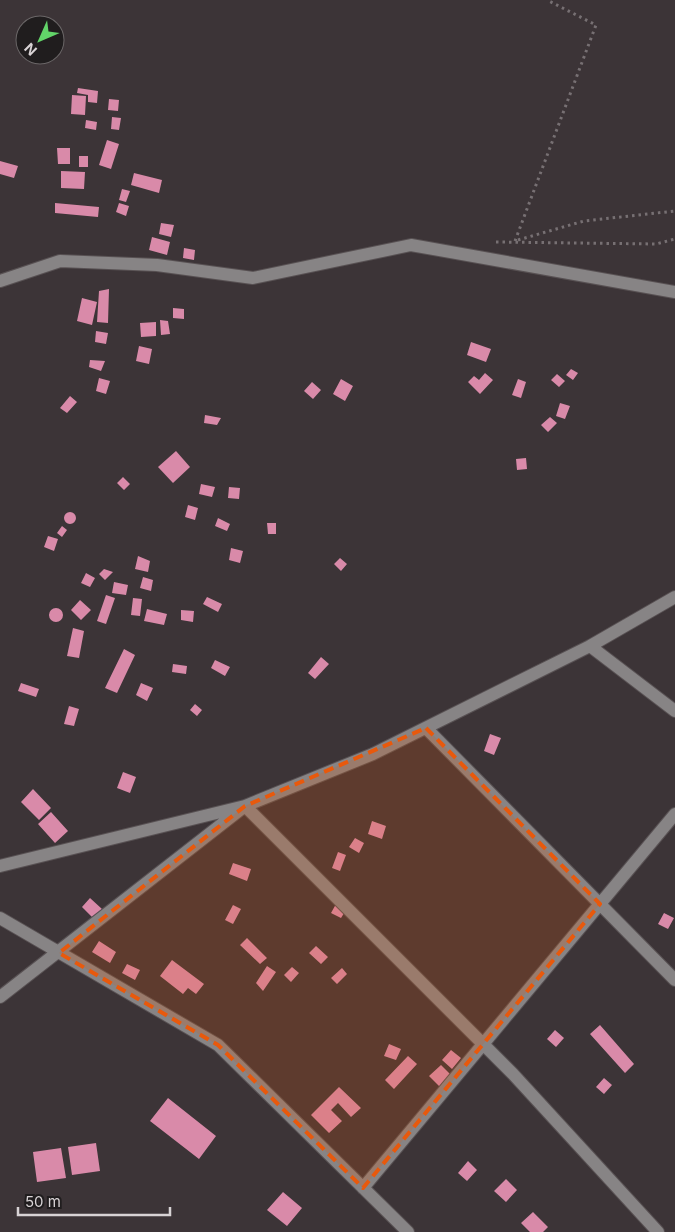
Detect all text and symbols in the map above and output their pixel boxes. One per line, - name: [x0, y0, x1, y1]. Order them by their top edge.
- north arrow: [15, 15, 65, 65]
- text: N: [21, 40, 40, 59]
- scale bar: [18, 1184, 170, 1216]
- text: 50 m: [25, 1192, 61, 1211]

